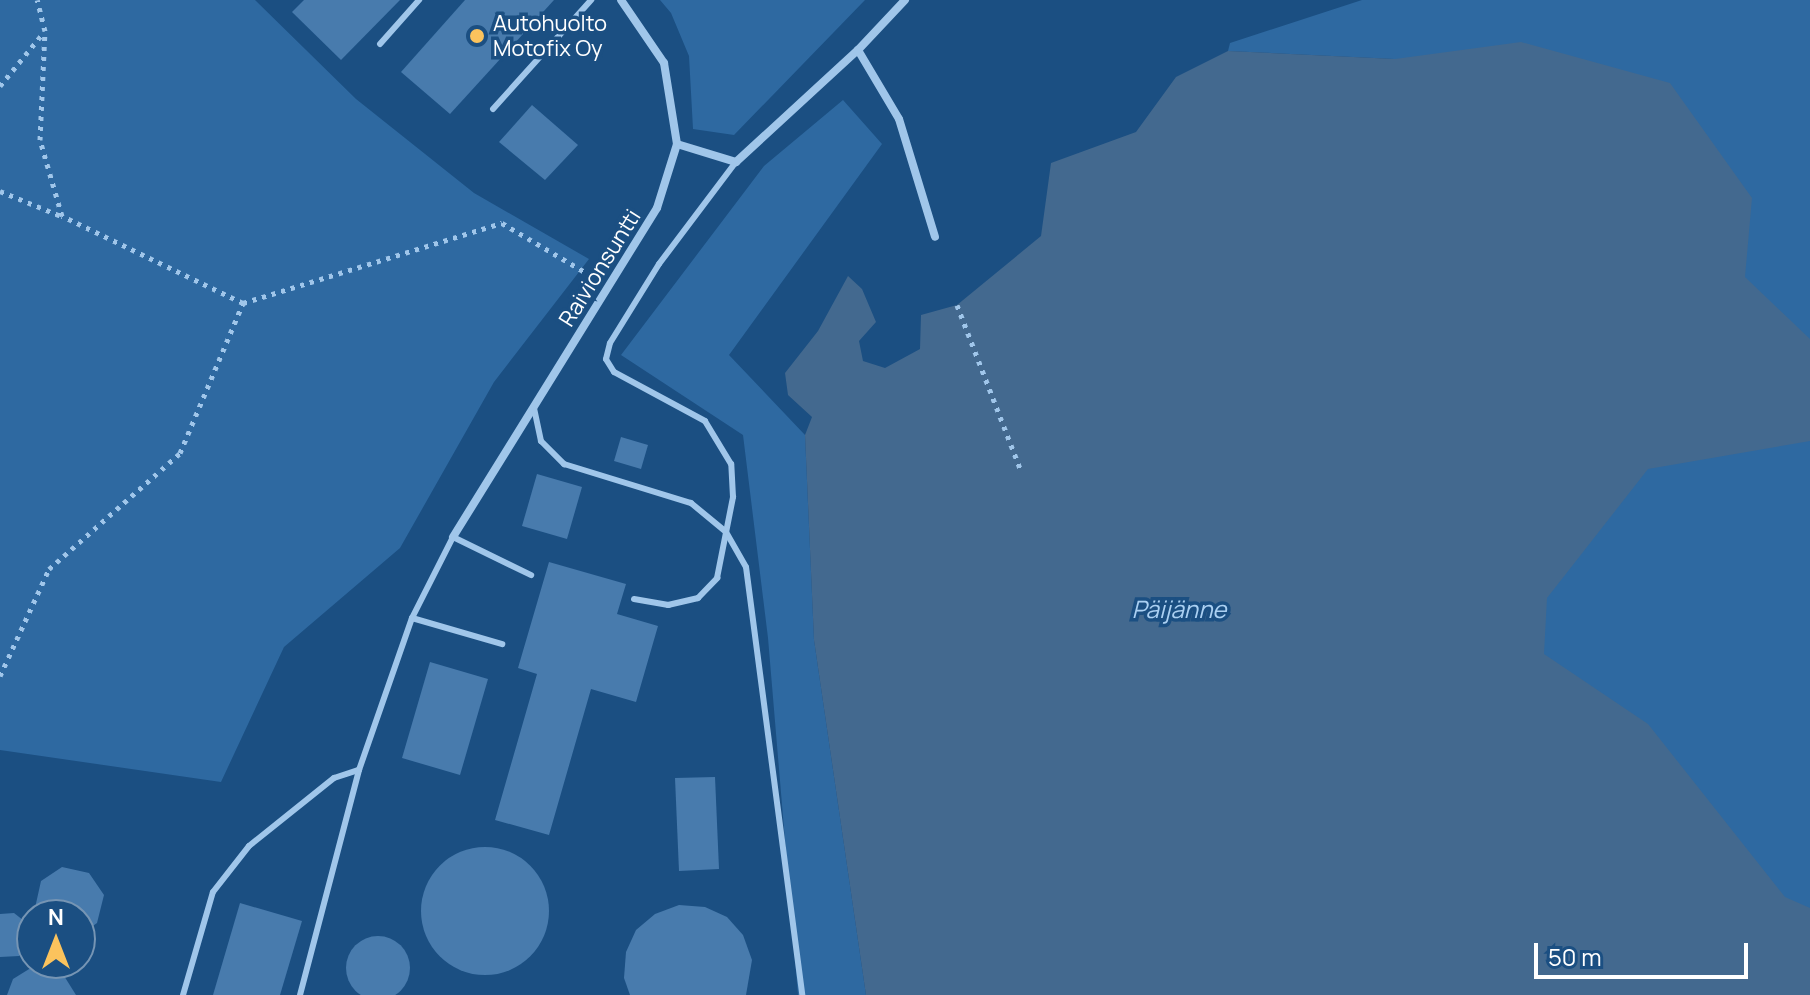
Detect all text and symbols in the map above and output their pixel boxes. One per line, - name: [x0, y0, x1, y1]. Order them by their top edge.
- place label: Autohuolto Motofix Oy: [493, 10, 607, 62]
- marker: Autohuolto Motofix Oy: [468, 27, 486, 45]
- street label: Raivionsuntti: [554, 205, 646, 331]
- water label: Päijänne: [1132, 595, 1226, 623]
- north arrow: [16, 899, 96, 979]
- text: N: [48, 902, 64, 932]
- scale bar: [1538, 927, 1752, 977]
- text: 50 m: [1548, 940, 1602, 973]

